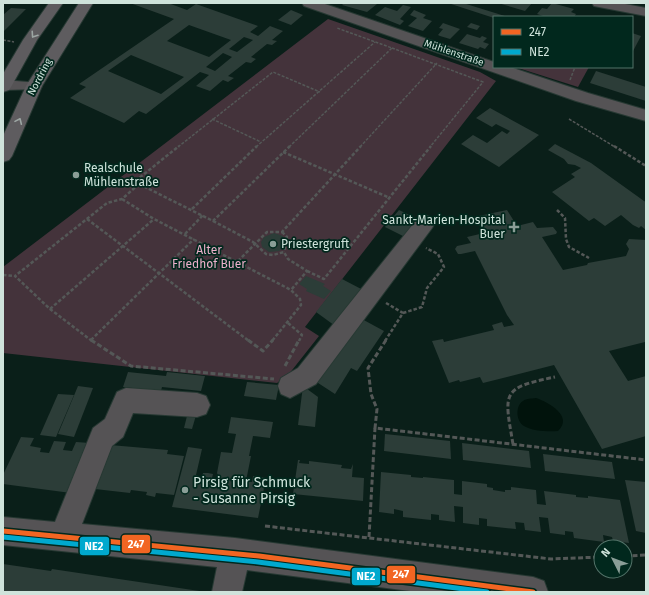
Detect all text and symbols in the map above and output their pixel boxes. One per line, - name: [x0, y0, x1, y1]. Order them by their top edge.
- legend: [493, 16, 633, 68]
- text: 247: [529, 25, 546, 39]
- one-way arrow: [31, 31, 39, 38]
- street label: Mühlenstraße: [423, 37, 485, 69]
- text: NE2: [529, 45, 550, 59]
- street label: Nordring: [25, 56, 55, 97]
- one-way arrow: [14, 118, 22, 125]
- place label: Realschule Mühlenstraße: [84, 161, 159, 189]
- marker: Realschule Mühlenstraße: [71, 170, 81, 180]
- place label: Sankt-Marien-Hospital Buer: [382, 213, 505, 241]
- marker: Sankt-Marien-Hospital Buer: [508, 221, 520, 233]
- place label: Priestergruft: [281, 237, 350, 251]
- marker: Priestergruft: [268, 239, 278, 249]
- park label: Alter Friedhof Buer: [172, 243, 246, 271]
- place label: Pirsig für Schmuck - Susanne Pirsig: [193, 474, 311, 507]
- marker: Pirsig für Schmuck - Susanne Pirsig: [180, 485, 190, 495]
- line badge: 247: [121, 534, 151, 554]
- line badge: NE2: [79, 536, 110, 556]
- text: 247: [128, 538, 144, 551]
- north arrow: [593, 539, 633, 579]
- text: NE2: [85, 540, 104, 553]
- text: N: [599, 546, 613, 560]
- line badge: 247: [386, 565, 416, 584]
- line badge: NE2: [351, 567, 381, 586]
- text: 247: [393, 568, 409, 581]
- text: NE2: [357, 570, 376, 583]

